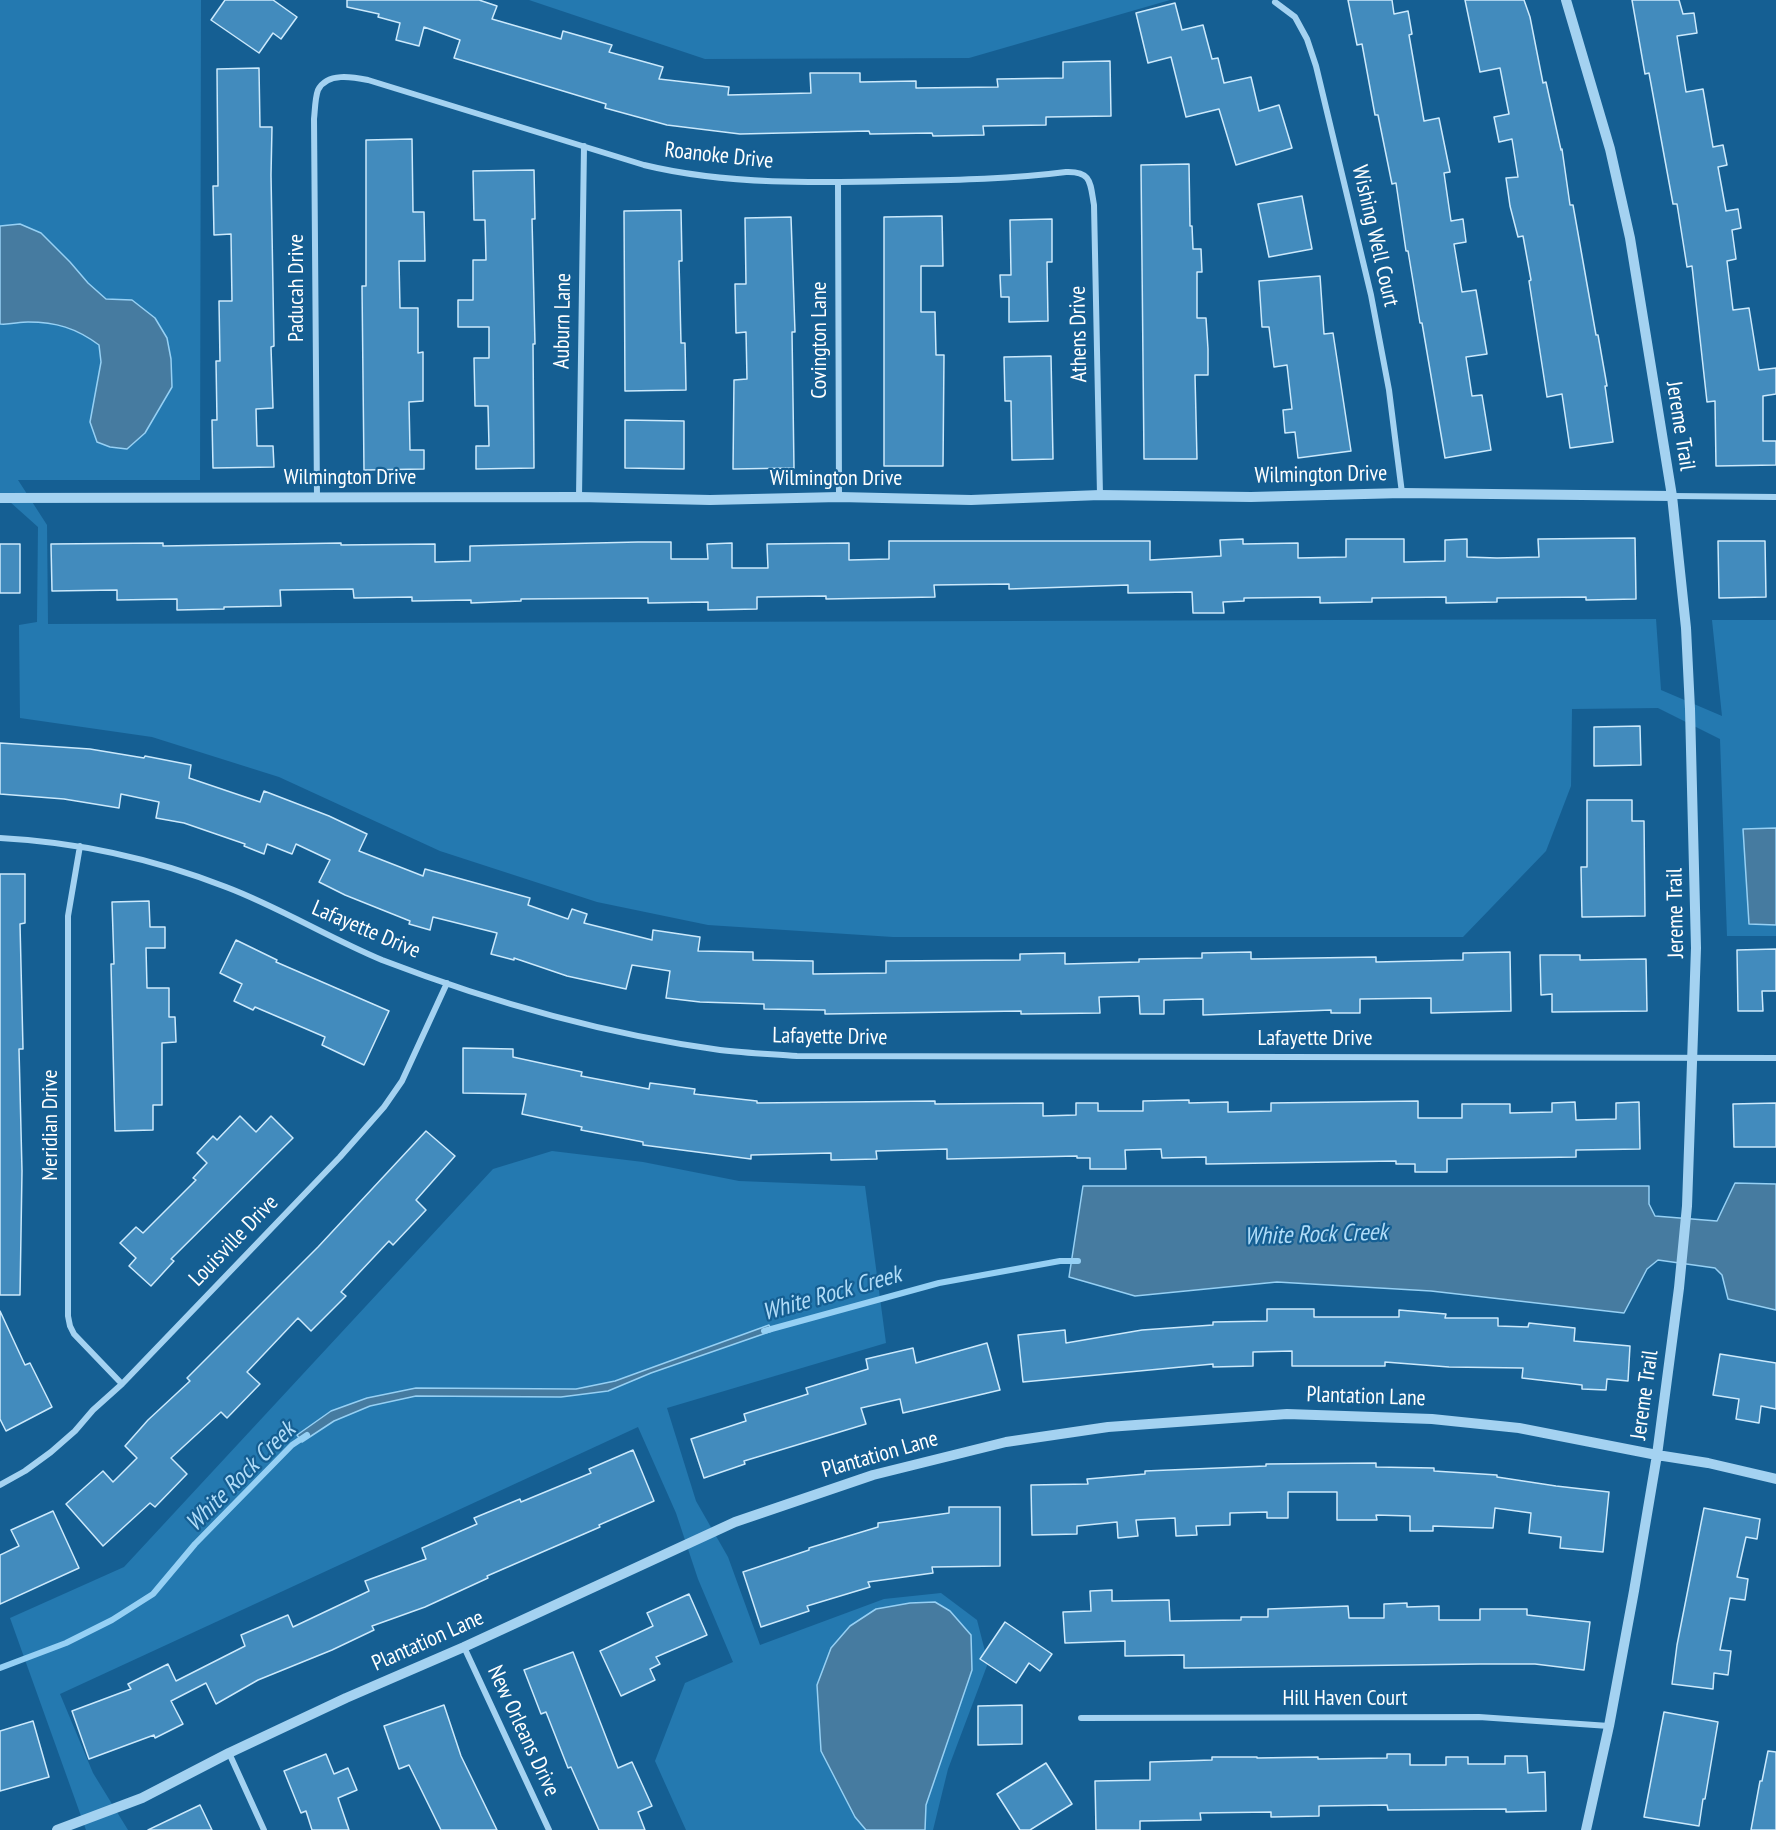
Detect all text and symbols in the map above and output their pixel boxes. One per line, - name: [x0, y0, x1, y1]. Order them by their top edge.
- street label: Roanoke Drive: [663, 137, 775, 175]
- street label: Wishing Well Court: [1346, 163, 1404, 309]
- street label: Paducah Drive: [284, 234, 310, 342]
- street label: Auburn Lane: [549, 273, 577, 369]
- street label: Covington Lane: [807, 281, 833, 399]
- street label: Athens Drive: [1065, 285, 1093, 383]
- street label: Jereme Trail: [1660, 379, 1700, 473]
- street label: Wilmington Drive: [1254, 461, 1388, 489]
- street label: Wilmington Drive: [284, 465, 416, 491]
- street label: Wilmington Drive: [770, 466, 902, 492]
- street label: Jereme Trail: [1662, 868, 1690, 958]
- street label: Lafayette Drive: [308, 895, 424, 965]
- street label: Lafayette Drive: [772, 1023, 888, 1051]
- street label: Lafayette Drive: [1257, 1026, 1373, 1052]
- street label: Meridian Drive: [38, 1069, 64, 1181]
- street label: Louisville Drive: [184, 1190, 284, 1292]
- water label: White Rock Creek: [1244, 1218, 1388, 1252]
- water label: White Rock Creek: [759, 1260, 905, 1328]
- street label: Jereme Trail: [1626, 1348, 1664, 1442]
- street label: Plantation Lane: [1306, 1382, 1426, 1412]
- water label: White Rock Creek: [180, 1416, 302, 1538]
- street label: Plantation Lane: [819, 1426, 941, 1484]
- street label: Plantation Lane: [368, 1605, 488, 1677]
- street label: New Orleans Drive: [481, 1661, 565, 1801]
- street label: Hill Haven Court: [1282, 1686, 1408, 1712]

